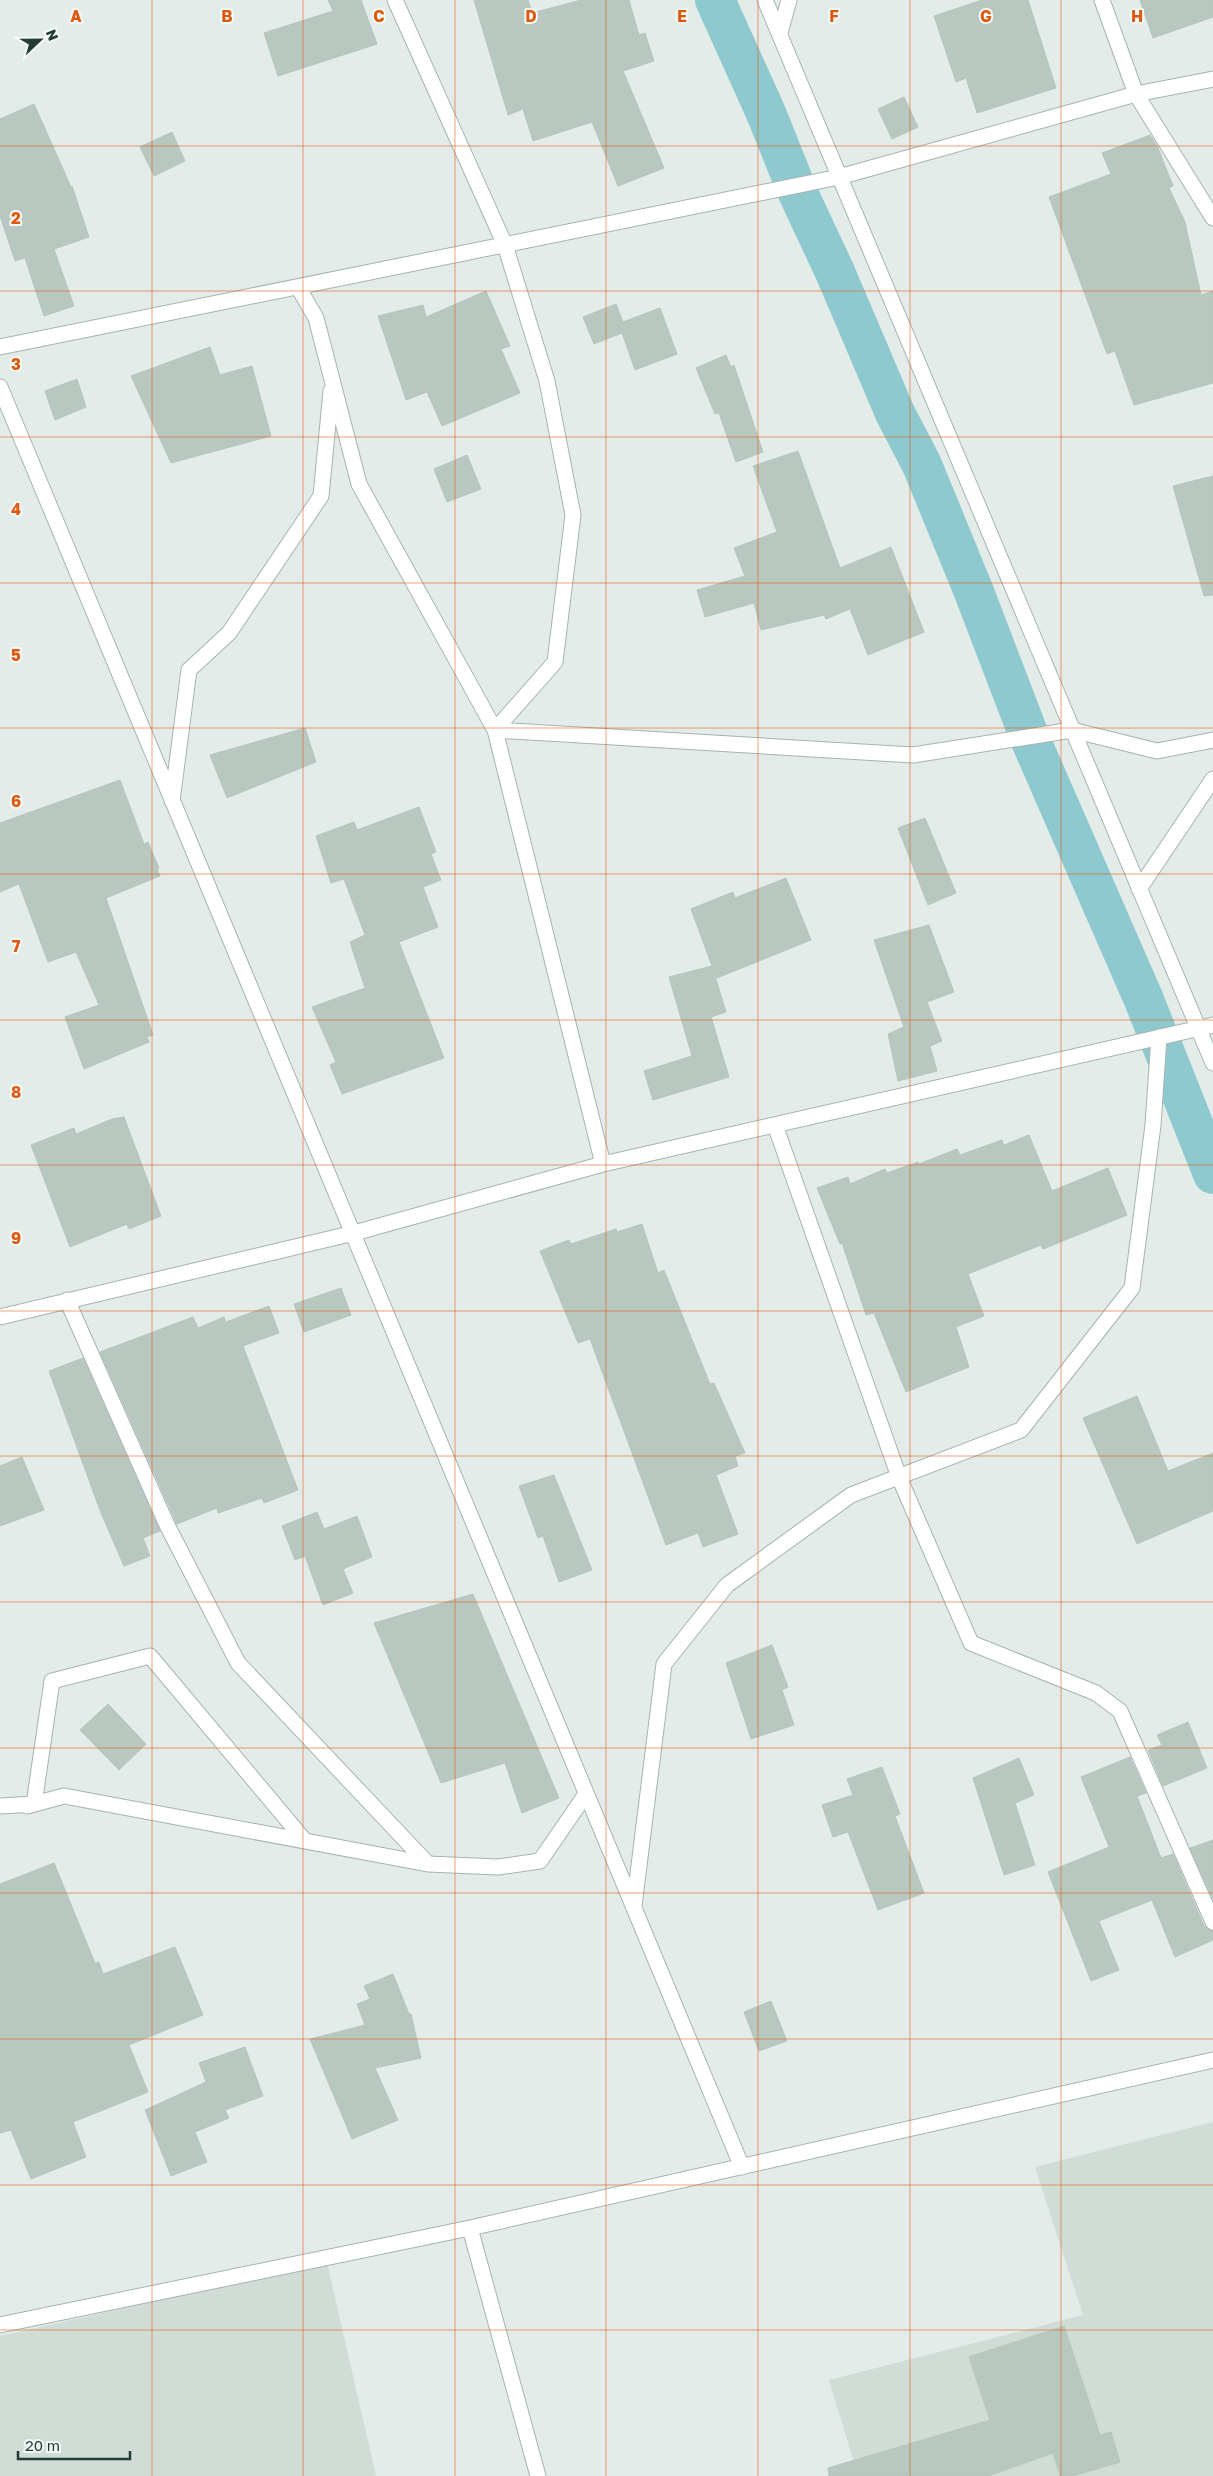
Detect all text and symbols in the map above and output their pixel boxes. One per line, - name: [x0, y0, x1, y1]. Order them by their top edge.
- text: A: [70, 6, 82, 26]
- text: B: [221, 6, 233, 26]
- text: C: [373, 6, 385, 26]
- text: D: [525, 6, 537, 26]
- text: E: [677, 6, 687, 26]
- text: F: [829, 6, 839, 26]
- text: G: [980, 6, 992, 26]
- text: H: [1131, 6, 1143, 26]
- north arrow: [15, 15, 65, 65]
- text: N: [43, 27, 62, 43]
- text: 2: [11, 208, 21, 228]
- text: 3: [11, 354, 21, 374]
- text: 4: [11, 499, 21, 519]
- text: 5: [11, 645, 21, 665]
- text: 6: [11, 791, 21, 811]
- text: 7: [12, 936, 21, 956]
- text: 8: [11, 1082, 21, 1102]
- text: 9: [11, 1228, 21, 1248]
- scale bar: [18, 2428, 130, 2460]
- text: 20 m: [25, 2436, 60, 2454]

